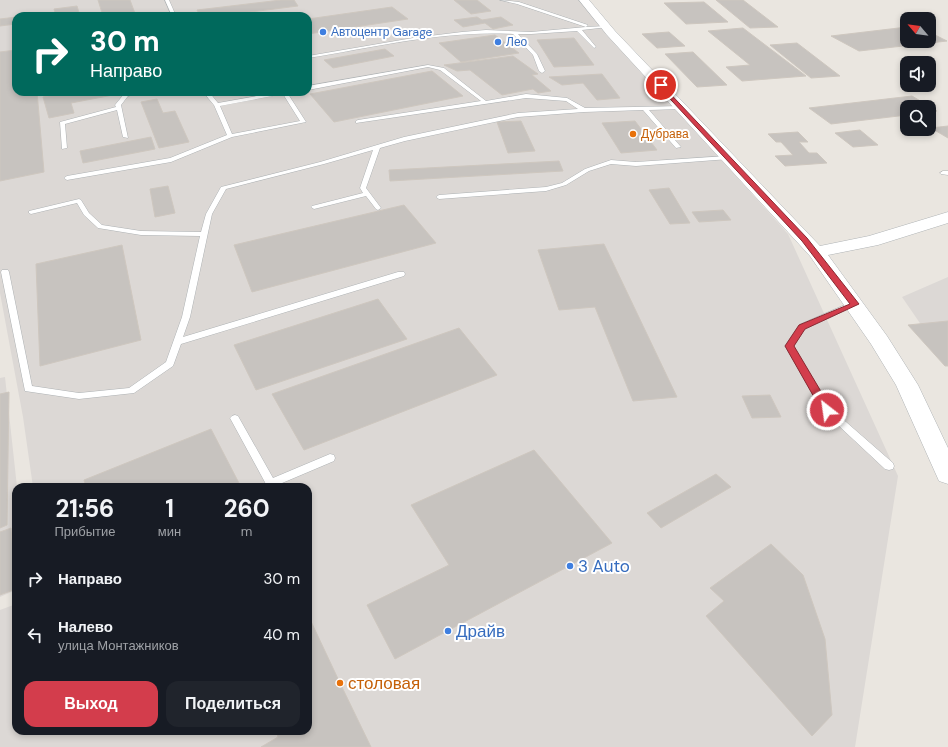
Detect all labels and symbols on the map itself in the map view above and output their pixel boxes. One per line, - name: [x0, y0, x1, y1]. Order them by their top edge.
- north arrow: [900, 12, 936, 48]
- place label: Автоцентр Garage: [331, 24, 433, 40]
- marker: Автоцентр Garage: [318, 27, 328, 37]
- place label: Лео: [506, 34, 528, 50]
- marker: Лео: [493, 37, 503, 47]
- pin: [644, 68, 678, 102]
- place label: Дубрава: [641, 126, 689, 142]
- marker: Дубрава: [628, 129, 638, 139]
- position arrow: [806, 389, 848, 431]
- place label: 3 Auto: [578, 555, 630, 577]
- marker: 3 Auto: [565, 561, 575, 571]
- place label: Драйв: [456, 620, 505, 642]
- marker: Драйв: [443, 626, 453, 636]
- place label: столовая: [348, 672, 420, 694]
- marker: столовая: [335, 678, 345, 688]

